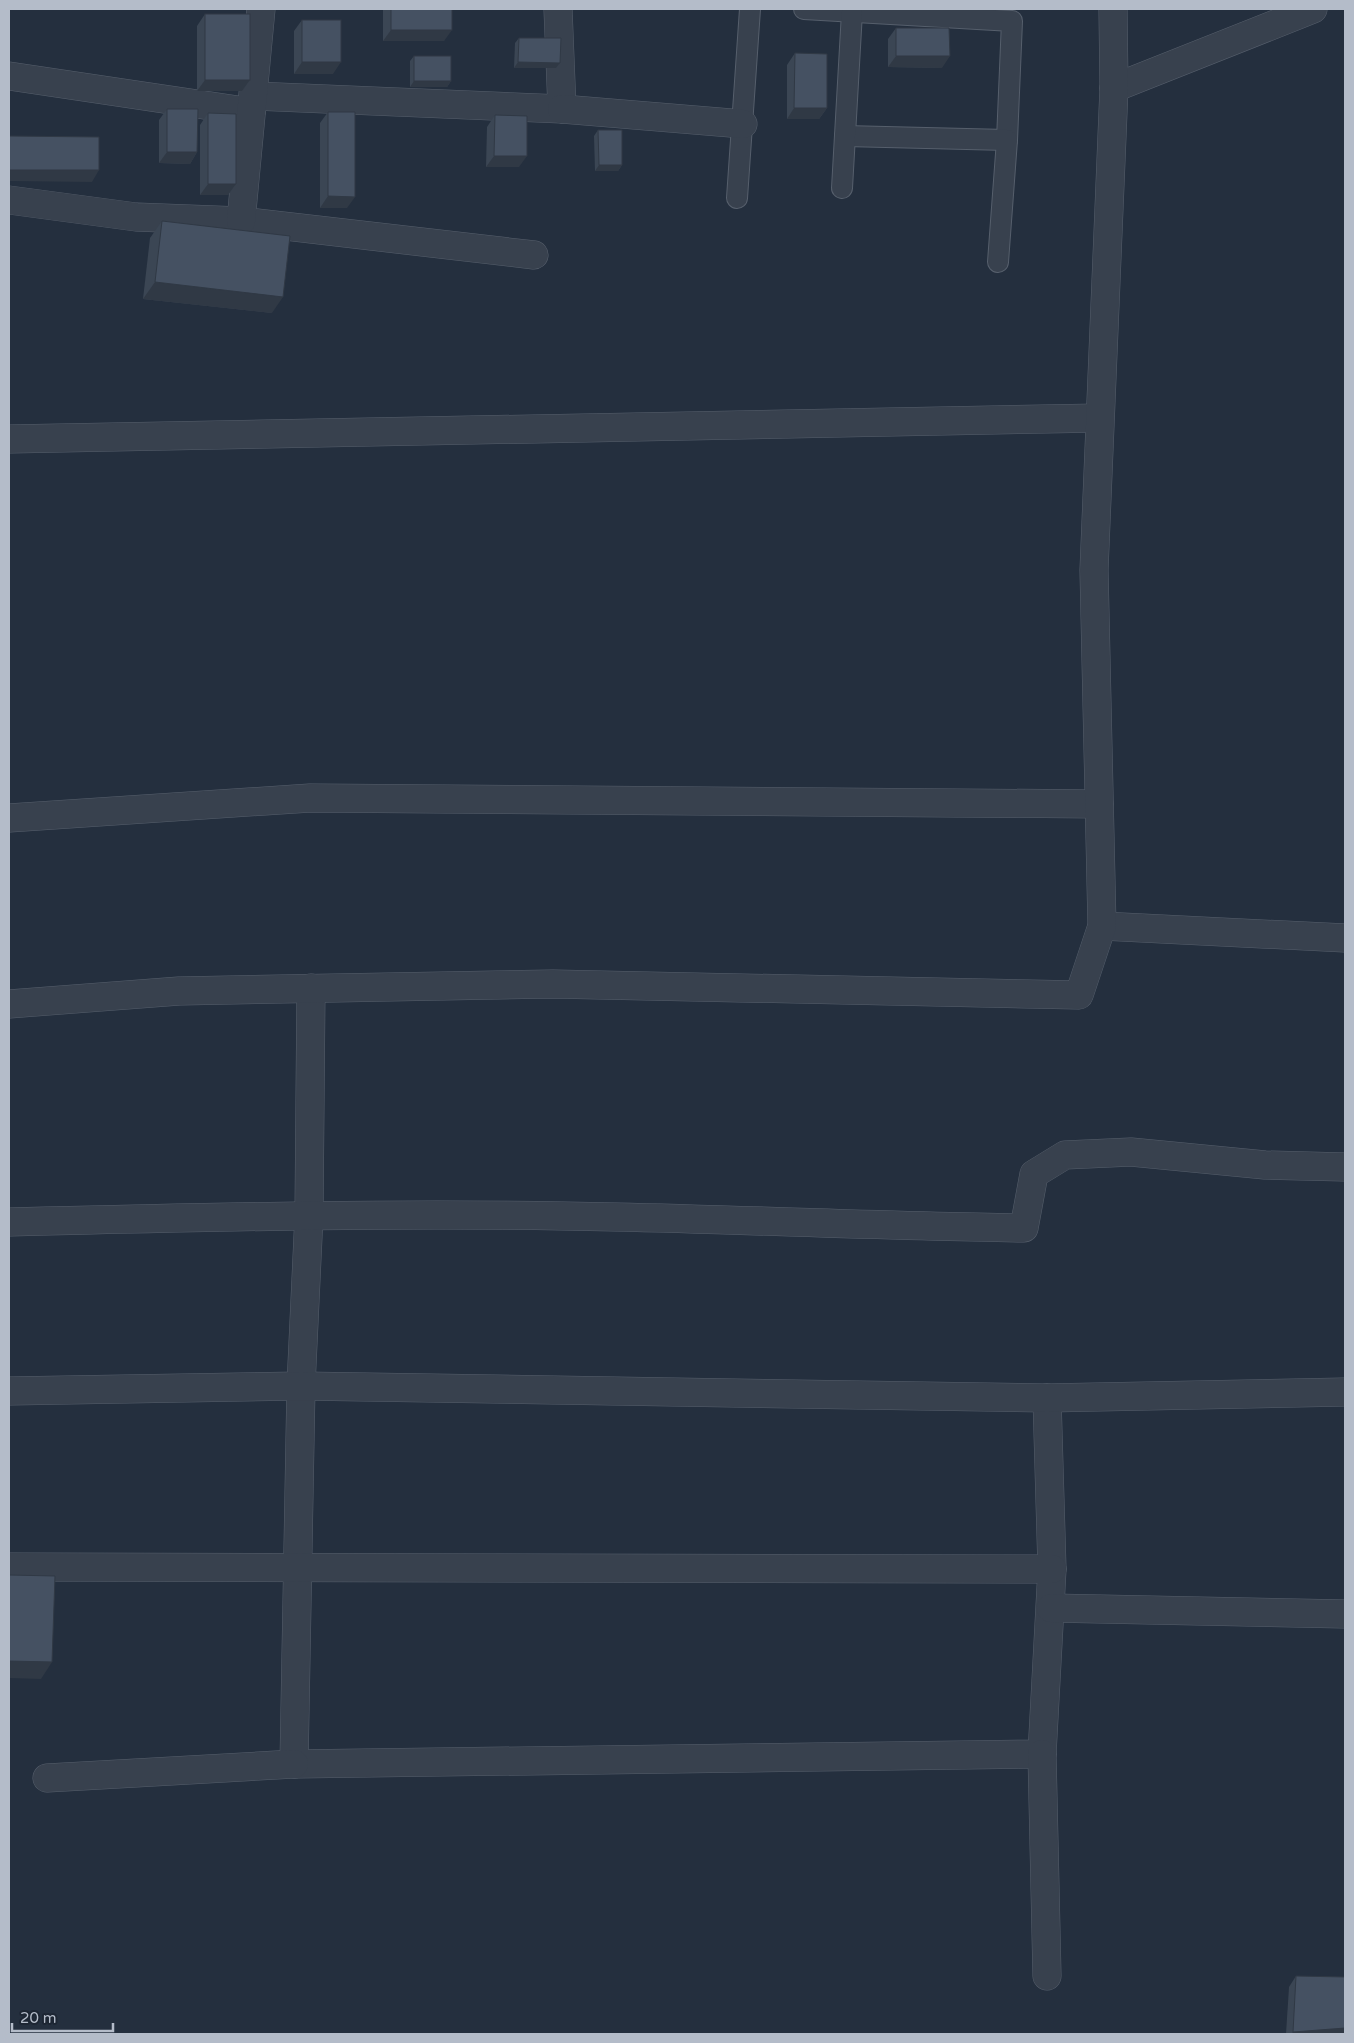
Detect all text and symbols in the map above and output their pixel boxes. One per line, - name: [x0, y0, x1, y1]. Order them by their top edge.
- scale bar: [12, 2000, 114, 2032]
- text: 20 m: [20, 2009, 57, 2027]

